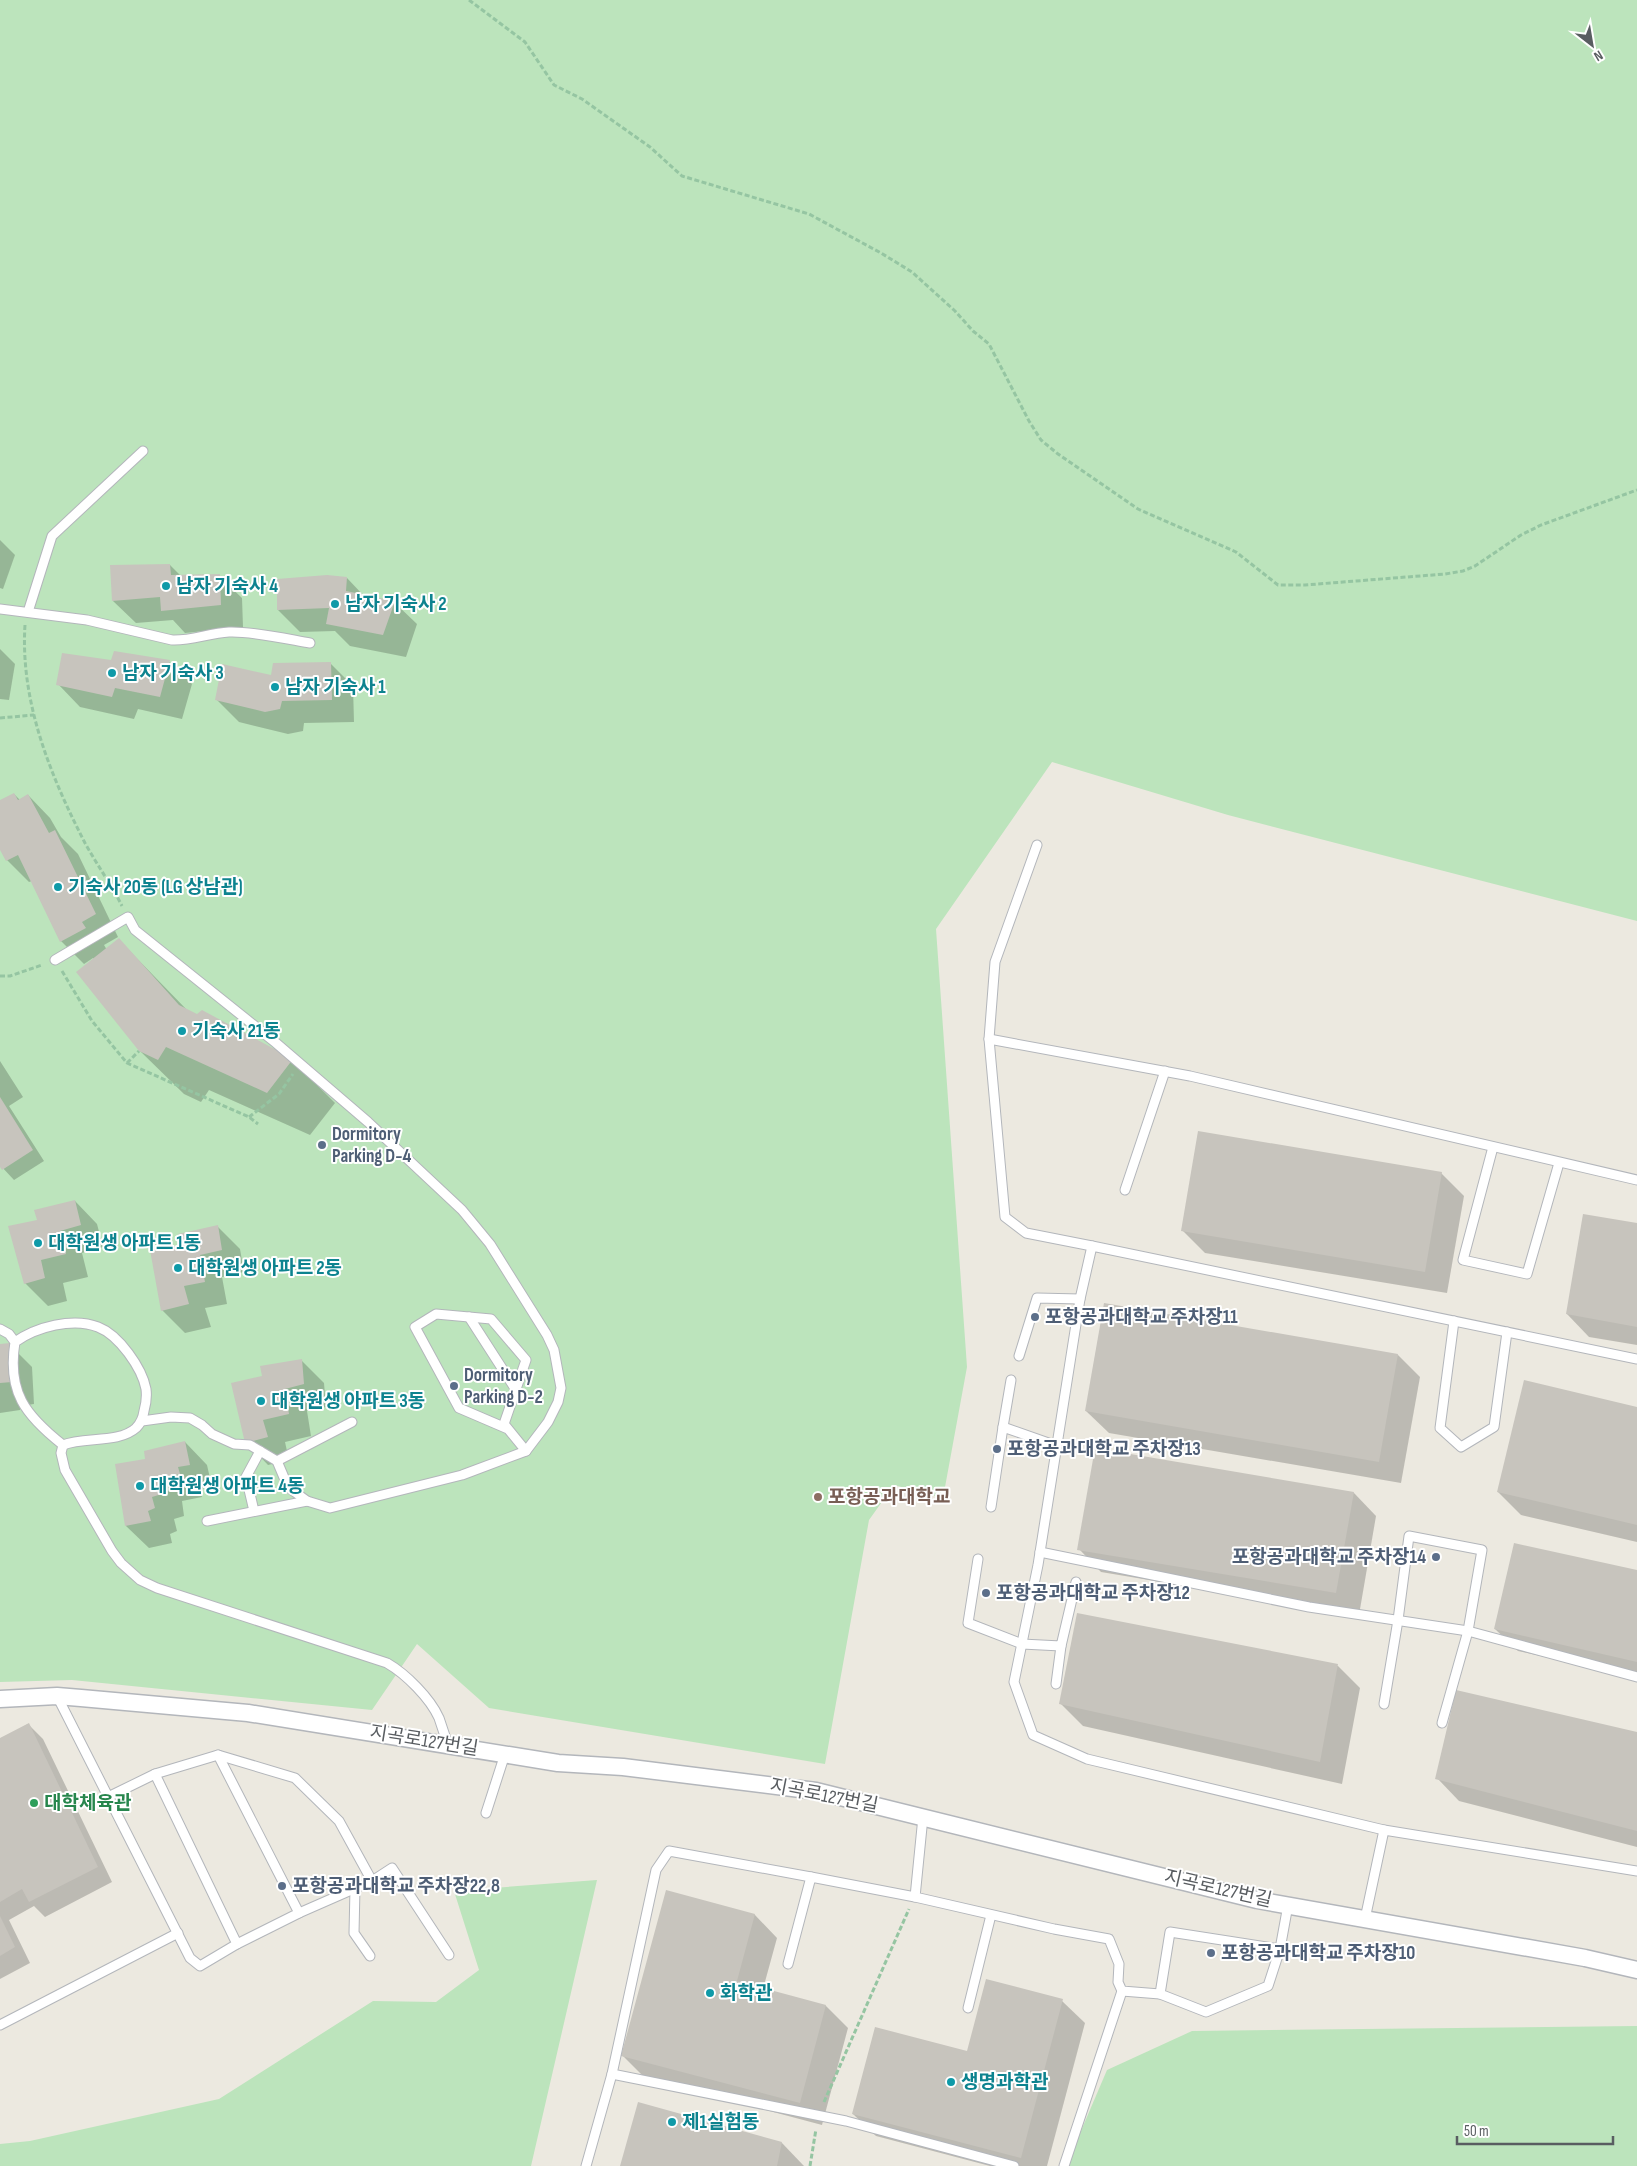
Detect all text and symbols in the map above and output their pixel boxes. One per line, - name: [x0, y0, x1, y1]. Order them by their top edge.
- north arrow: [1567, 20, 1617, 70]
- text: N: [1591, 47, 1606, 65]
- place label: 남자 기숙사 4: [176, 575, 278, 598]
- marker: 남자 기숙사 4: [160, 580, 172, 592]
- place label: 남자 기숙사 2: [345, 593, 447, 616]
- marker: 남자 기숙사 2: [329, 598, 341, 610]
- place label: 남자 기숙사 3: [122, 662, 224, 685]
- marker: 남자 기숙사 3: [106, 667, 118, 679]
- place label: 남자 기숙사 1: [285, 676, 386, 699]
- marker: 남자 기숙사 1: [269, 681, 281, 693]
- place label: 기숙사 20동 (LG 상남관): [68, 876, 243, 899]
- marker: 기숙사 20동 (LG 상남관): [52, 881, 64, 893]
- place label: 기숙사 21동: [192, 1020, 281, 1043]
- marker: 기숙사 21동: [176, 1025, 188, 1037]
- place label: Dormitory Parking D-4: [332, 1123, 411, 1168]
- marker: Dormitory Parking D-4: [316, 1139, 328, 1151]
- place label: 대학원생 아파트 1동: [48, 1232, 201, 1255]
- marker: 대학원생 아파트 1동: [32, 1237, 44, 1249]
- place label: 대학원생 아파트 2동: [188, 1257, 342, 1280]
- marker: 대학원생 아파트 2동: [172, 1262, 184, 1274]
- place label: 포항공과대학교 주차장11: [1045, 1306, 1238, 1329]
- marker: 포항공과대학교 주차장11: [1029, 1311, 1041, 1323]
- place label: Dormitory Parking D-2: [464, 1364, 543, 1409]
- marker: Dormitory Parking D-2: [448, 1380, 460, 1392]
- place label: 대학원생 아파트 3동: [271, 1390, 425, 1413]
- marker: 대학원생 아파트 3동: [255, 1395, 267, 1407]
- place label: 포항공과대학교 주차장13: [1007, 1438, 1201, 1461]
- marker: 포항공과대학교 주차장13: [991, 1443, 1003, 1455]
- place label: 대학원생 아파트 4동: [150, 1475, 305, 1498]
- marker: 대학원생 아파트 4동: [134, 1480, 146, 1492]
- place label: 포항공과대학교: [828, 1486, 950, 1509]
- marker: 포항공과대학교: [812, 1491, 824, 1503]
- place label: 포항공과대학교 주차장14: [1232, 1546, 1426, 1569]
- marker: 포항공과대학교 주차장14: [1430, 1551, 1442, 1563]
- place label: 포항공과대학교 주차장12: [996, 1582, 1190, 1605]
- marker: 포항공과대학교 주차장12: [980, 1587, 992, 1599]
- street label: 지곡로127번길: [368, 1721, 480, 1761]
- street label: 지곡로127번길: [768, 1774, 880, 1818]
- place label: 대학체육관: [44, 1792, 132, 1815]
- marker: 대학체육관: [28, 1797, 40, 1809]
- street label: 지곡로127번길: [1162, 1865, 1274, 1913]
- place label: 포항공과대학교 주차장22,8: [292, 1875, 500, 1898]
- marker: 포항공과대학교 주차장22,8: [276, 1880, 288, 1892]
- place label: 포항공과대학교 주차장10: [1221, 1942, 1415, 1965]
- marker: 포항공과대학교 주차장10: [1205, 1947, 1217, 1959]
- place label: 화학관: [720, 1982, 773, 2005]
- marker: 화학관: [704, 1987, 716, 1999]
- place label: 생명과학관: [961, 2071, 1049, 2094]
- marker: 생명과학관: [945, 2076, 957, 2088]
- place label: 제1실험동: [682, 2111, 759, 2134]
- scale bar: [1457, 2114, 1613, 2146]
- marker: 제1실험동: [666, 2116, 678, 2128]
- text: 50 m: [1464, 2122, 1489, 2141]

